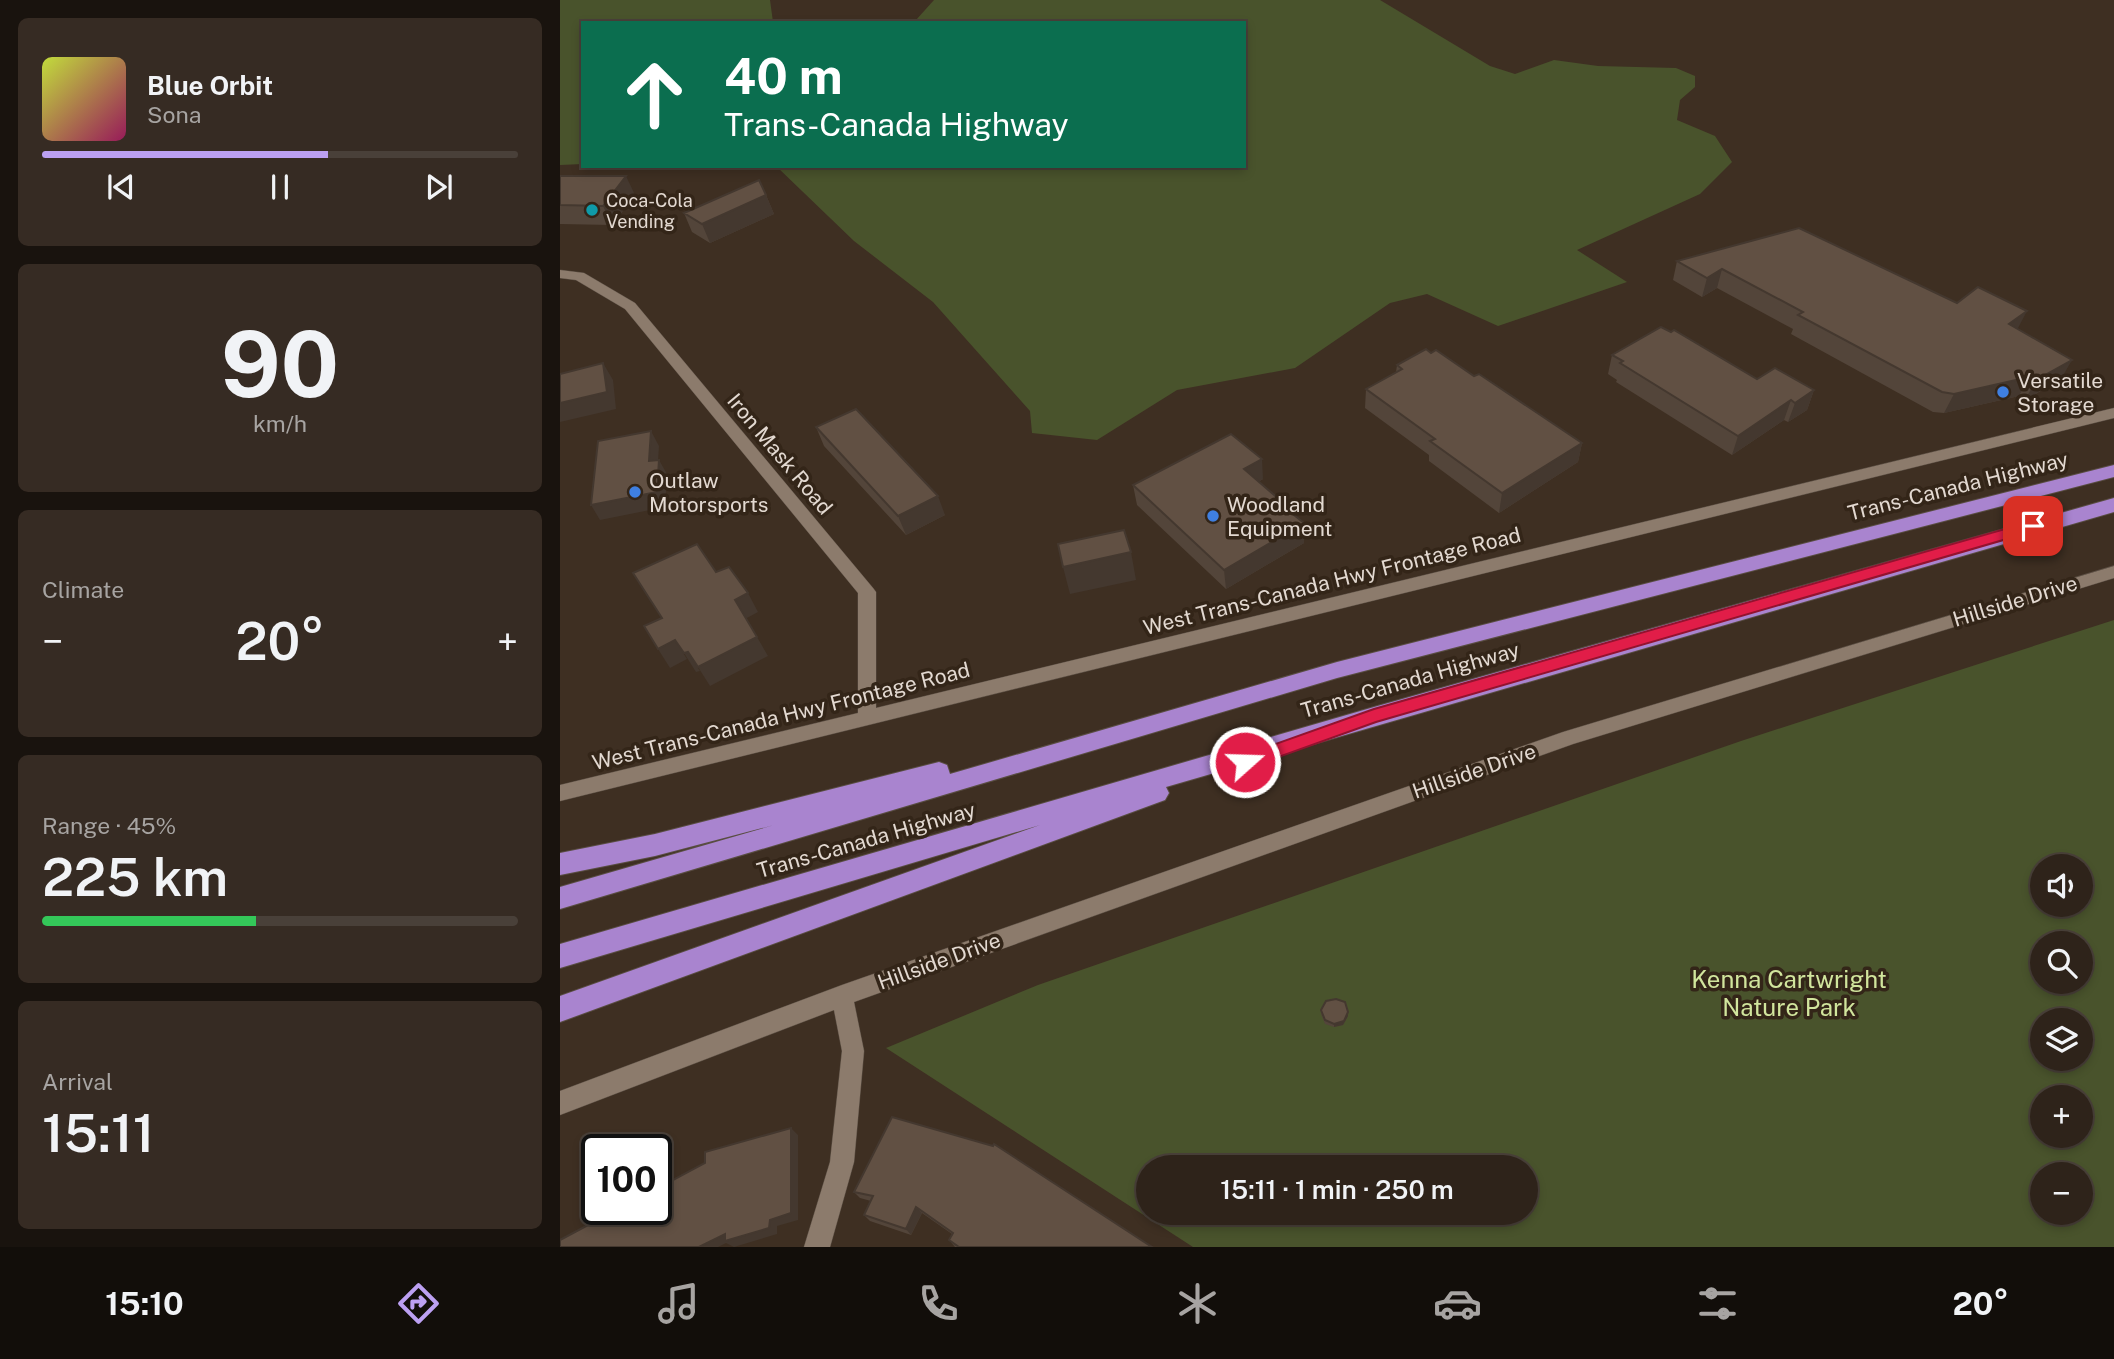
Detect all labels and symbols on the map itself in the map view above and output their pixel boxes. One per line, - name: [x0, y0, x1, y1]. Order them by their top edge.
- place label: Coca-Cola Vending: [606, 190, 693, 232]
- marker: Coca-Cola Vending: [584, 202, 600, 218]
- place label: Versatile Storage: [2017, 368, 2103, 417]
- marker: Versatile Storage: [1995, 384, 2011, 400]
- street label: Iron Mask Road: [722, 388, 838, 520]
- street label: Trans-Canada Highway: [1845, 447, 2071, 525]
- place label: Outlaw Motorsports: [649, 468, 768, 517]
- marker: Outlaw Motorsports: [627, 484, 643, 500]
- place label: Woodland Equipment: [1227, 492, 1332, 541]
- pin: [2003, 496, 2063, 556]
- marker: Woodland Equipment: [1205, 508, 1221, 524]
- street label: West Trans-Canada Hwy Frontage Road: [1141, 522, 1523, 640]
- street label: Hillside Drive: [1950, 570, 2080, 632]
- street label: Trans-Canada Highway: [1298, 637, 1522, 723]
- street label: West Trans-Canada Hwy Frontage Road: [590, 657, 972, 775]
- position arrow: [1208, 725, 1282, 799]
- street label: Hillside Drive: [1409, 738, 1539, 804]
- street label: Trans-Canada Highway: [754, 797, 978, 883]
- street label: Hillside Drive: [874, 927, 1004, 995]
- park label: Kenna Cartwright Nature Park: [1691, 965, 1887, 1021]
- speed limit sign: 100: [581, 1134, 672, 1225]

